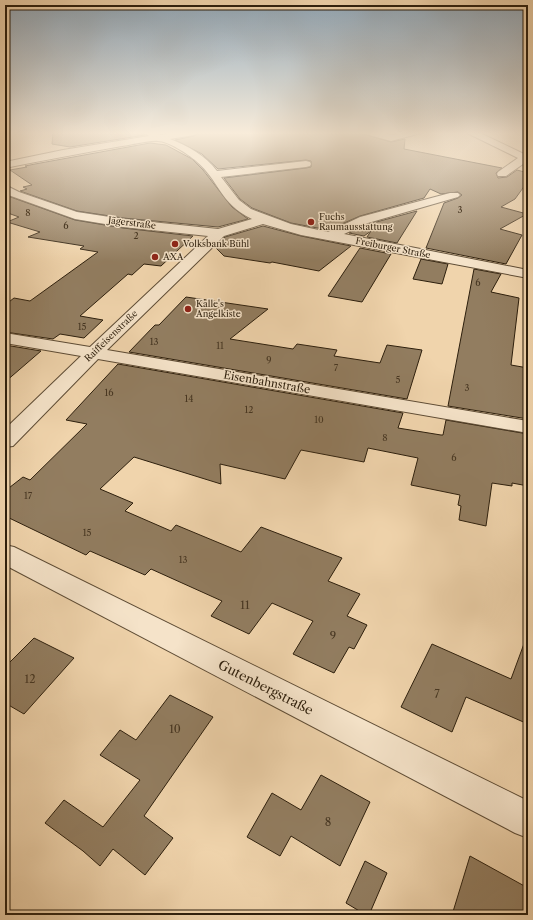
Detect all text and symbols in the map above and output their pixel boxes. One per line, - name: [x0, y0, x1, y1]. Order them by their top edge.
- house number: 3: [458, 204, 463, 215]
- house number: 8: [25, 207, 31, 218]
- place label: Fuchs Raumausstattung: [319, 211, 393, 232]
- street label: Jägerstraße: [105, 214, 157, 231]
- marker: Fuchs Raumausstattung: [306, 217, 316, 227]
- house number: 6: [63, 220, 69, 231]
- house number: 2: [133, 230, 139, 241]
- street label: Freiburger Straße: [355, 235, 432, 260]
- place label: Volksbank Bühl: [182, 238, 250, 249]
- marker: Volksbank Bühl: [170, 239, 180, 249]
- place label: AXA: [162, 251, 184, 262]
- marker: AXA: [150, 252, 160, 262]
- house number: 6: [475, 277, 481, 288]
- place label: Kalle's Angelkiste: [195, 298, 241, 319]
- marker: Kalle's Angelkiste: [183, 304, 193, 314]
- street label: Raiffeisenstraße: [82, 308, 139, 364]
- house number: 15: [78, 321, 86, 332]
- house number: 13: [150, 336, 158, 347]
- house number: 11: [216, 340, 224, 351]
- house number: 9: [266, 354, 272, 365]
- house number: 7: [334, 362, 339, 373]
- street label: Eisenbahnstraße: [223, 367, 311, 397]
- house number: 5: [396, 374, 401, 385]
- house number: 3: [465, 382, 470, 393]
- house number: 16: [104, 387, 114, 398]
- house number: 14: [185, 393, 194, 404]
- house number: 12: [245, 404, 253, 415]
- house number: 10: [314, 414, 324, 425]
- house number: 8: [382, 432, 388, 443]
- house number: 6: [451, 452, 457, 463]
- house number: 17: [24, 490, 33, 501]
- house number: 15: [83, 527, 91, 538]
- house number: 13: [179, 554, 187, 565]
- house number: 11: [240, 598, 250, 612]
- house number: 9: [330, 629, 336, 643]
- street label: Gutenbergstraße: [216, 656, 316, 718]
- house number: 12: [25, 672, 35, 686]
- house number: 7: [434, 687, 440, 701]
- house number: 10: [169, 722, 181, 736]
- house number: 8: [325, 815, 331, 829]

